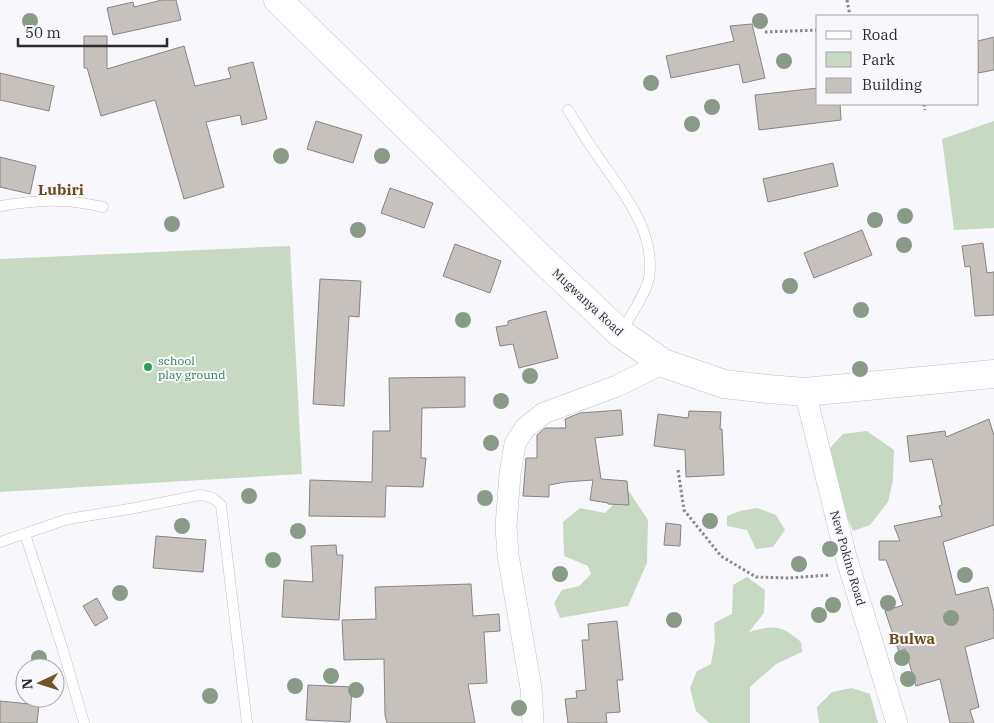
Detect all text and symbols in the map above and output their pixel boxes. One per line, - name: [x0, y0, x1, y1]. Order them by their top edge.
- scale bar: [18, 15, 166, 47]
- legend: [816, 15, 979, 105]
- text: 50 m: [25, 23, 61, 42]
- text: Road: [862, 25, 898, 44]
- text: Park: [862, 50, 895, 69]
- text: Building: [862, 75, 922, 94]
- district label: Lubiri: [38, 180, 84, 199]
- street label: Mugwanya Road: [549, 265, 627, 339]
- place label: school play ground: [158, 353, 226, 382]
- marker: school play ground: [142, 361, 154, 373]
- street label: New Pokino Road: [827, 509, 869, 607]
- district label: Bulwa: [889, 629, 936, 648]
- north arrow: [15, 658, 65, 708]
- text: N: [18, 678, 36, 690]

